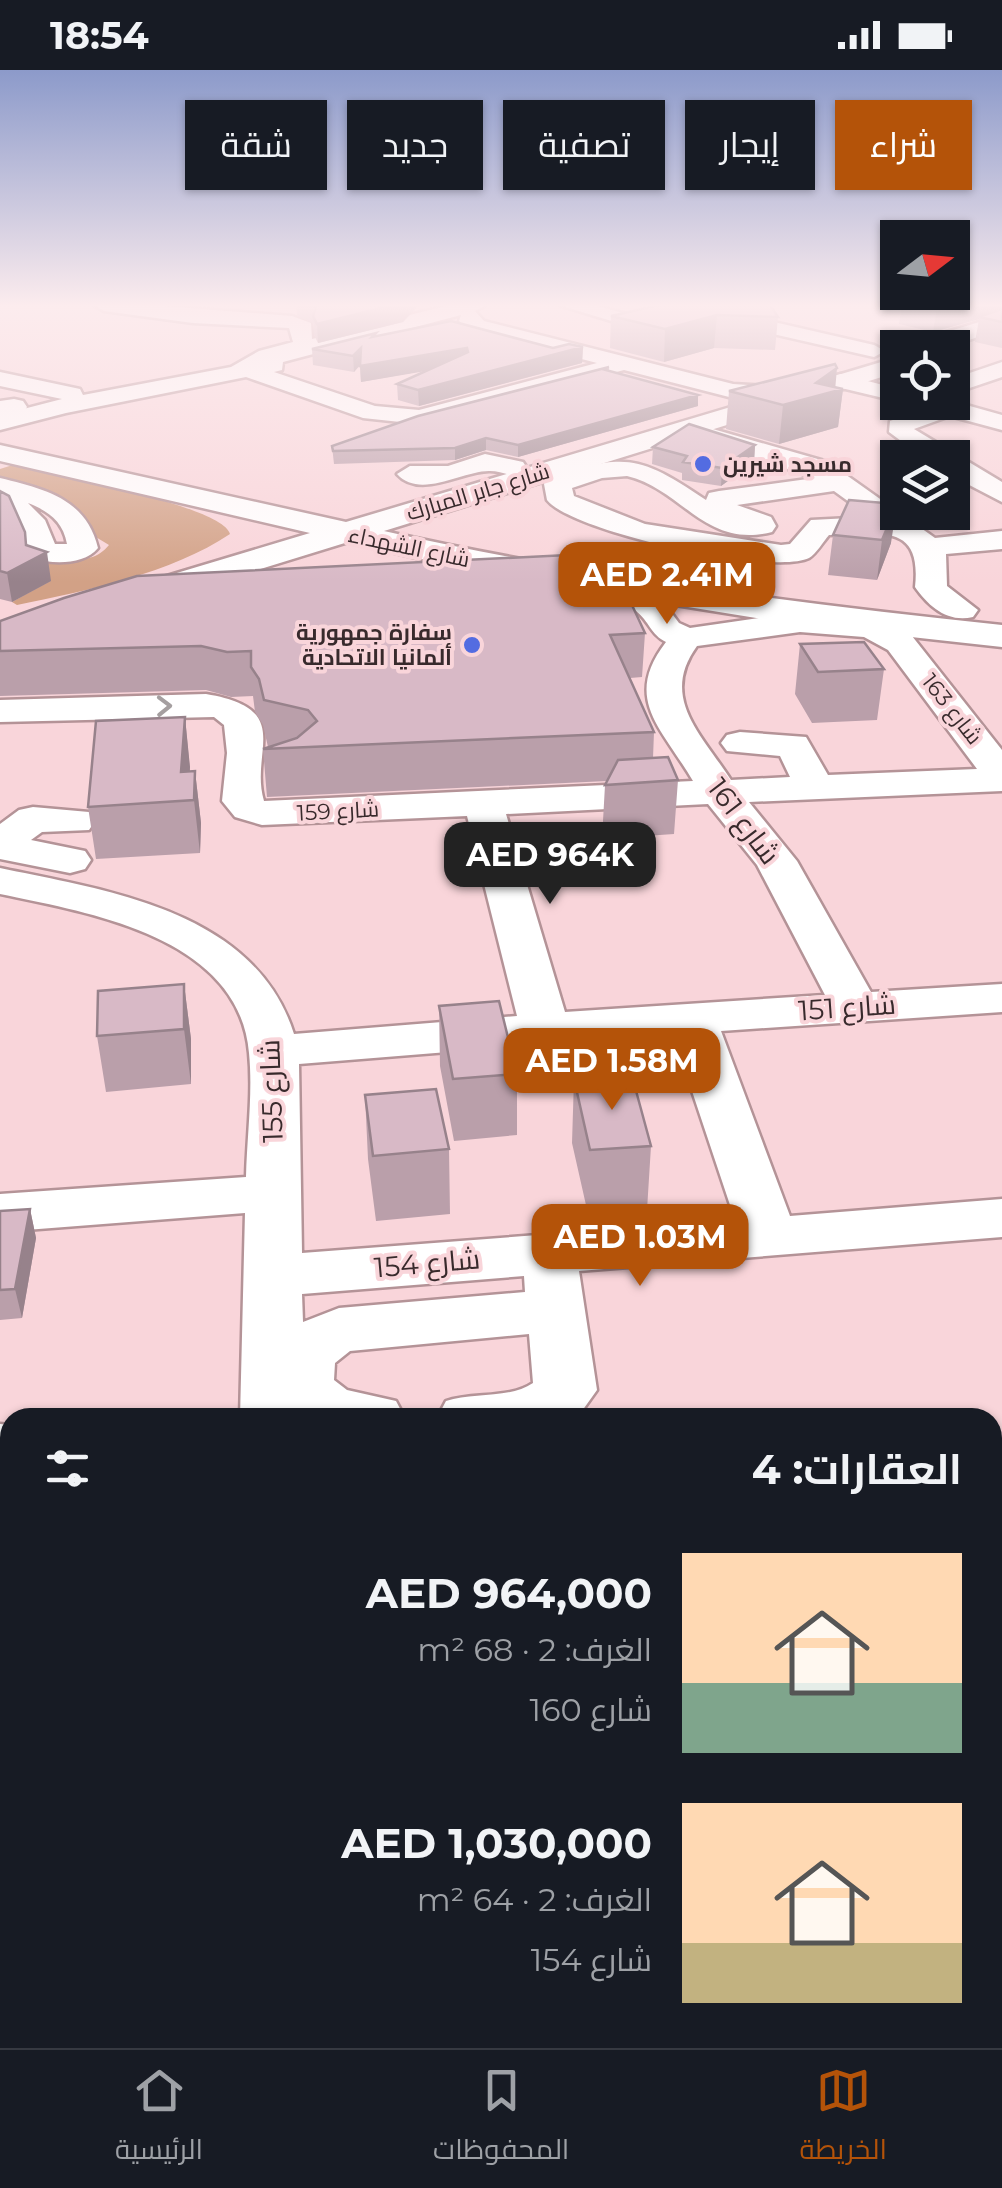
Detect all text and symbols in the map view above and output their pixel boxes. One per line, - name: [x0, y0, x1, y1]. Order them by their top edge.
- text: 18:54: [50, 12, 149, 59]
- chip: شقة: [185, 100, 327, 190]
- chip: جديد: [347, 100, 483, 190]
- chip: تصفية: [503, 100, 665, 190]
- chip: إيجار: [685, 100, 815, 190]
- chip: شراء: [835, 100, 972, 190]
- north arrow: [880, 220, 970, 310]
- map controls: [880, 220, 970, 530]
- button: locate: [880, 330, 970, 420]
- button: layers: [880, 440, 970, 530]
- place label: مسجد شيرين: [723, 451, 852, 478]
- marker: مسجد شيرين: [692, 453, 714, 475]
- street label: شارع جابر المبارك: [403, 457, 553, 528]
- street label: شارع الشهداء: [346, 521, 472, 574]
- pin: AED 2.41M: [553, 542, 781, 627]
- text: AED 2.41M: [580, 555, 754, 594]
- place label: سفارة جمهورية ألمانيا الاتحادية: [296, 619, 452, 671]
- marker: سفارة جمهورية ألمانيا الاتحادية: [461, 634, 483, 656]
- street label: شارع 163: [915, 668, 988, 750]
- one-way arrow: [156, 695, 172, 717]
- street label: شارع 161: [699, 771, 787, 872]
- street label: شارع 159: [296, 795, 380, 828]
- pin: AED 964K: [447, 822, 653, 907]
- text: AED 964K: [466, 835, 634, 874]
- street label: شارع 151: [797, 987, 897, 1029]
- pin: AED 1.58M: [498, 1028, 726, 1113]
- street label: شارع 155: [252, 1039, 292, 1143]
- text: AED 1.58M: [525, 1041, 699, 1080]
- pin: AED 1.03M: [526, 1204, 754, 1289]
- text: AED 1.03M: [554, 1217, 726, 1256]
- street label: شارع 154: [373, 1241, 481, 1287]
- icon: filters: [40, 1441, 95, 1496]
- text: العقارات: 4: [752, 1443, 962, 1495]
- text: AED 964,000: [366, 1567, 652, 1619]
- icon: home: [762, 1593, 882, 1713]
- text: الغرف: 2 · 68 m²: [417, 1630, 652, 1669]
- text: شارع 160: [529, 1690, 652, 1729]
- text: AED 1,030,000: [341, 1817, 652, 1869]
- icon: home: [762, 1843, 882, 1963]
- text: الغرف: 2 · 64 m²: [417, 1880, 652, 1919]
- text: شارع 154: [531, 1940, 652, 1979]
- tab: الرئيسية: [115, 2063, 203, 2175]
- tab: المحفوظات: [433, 2063, 569, 2175]
- tab: الخريطة: [800, 2063, 887, 2175]

